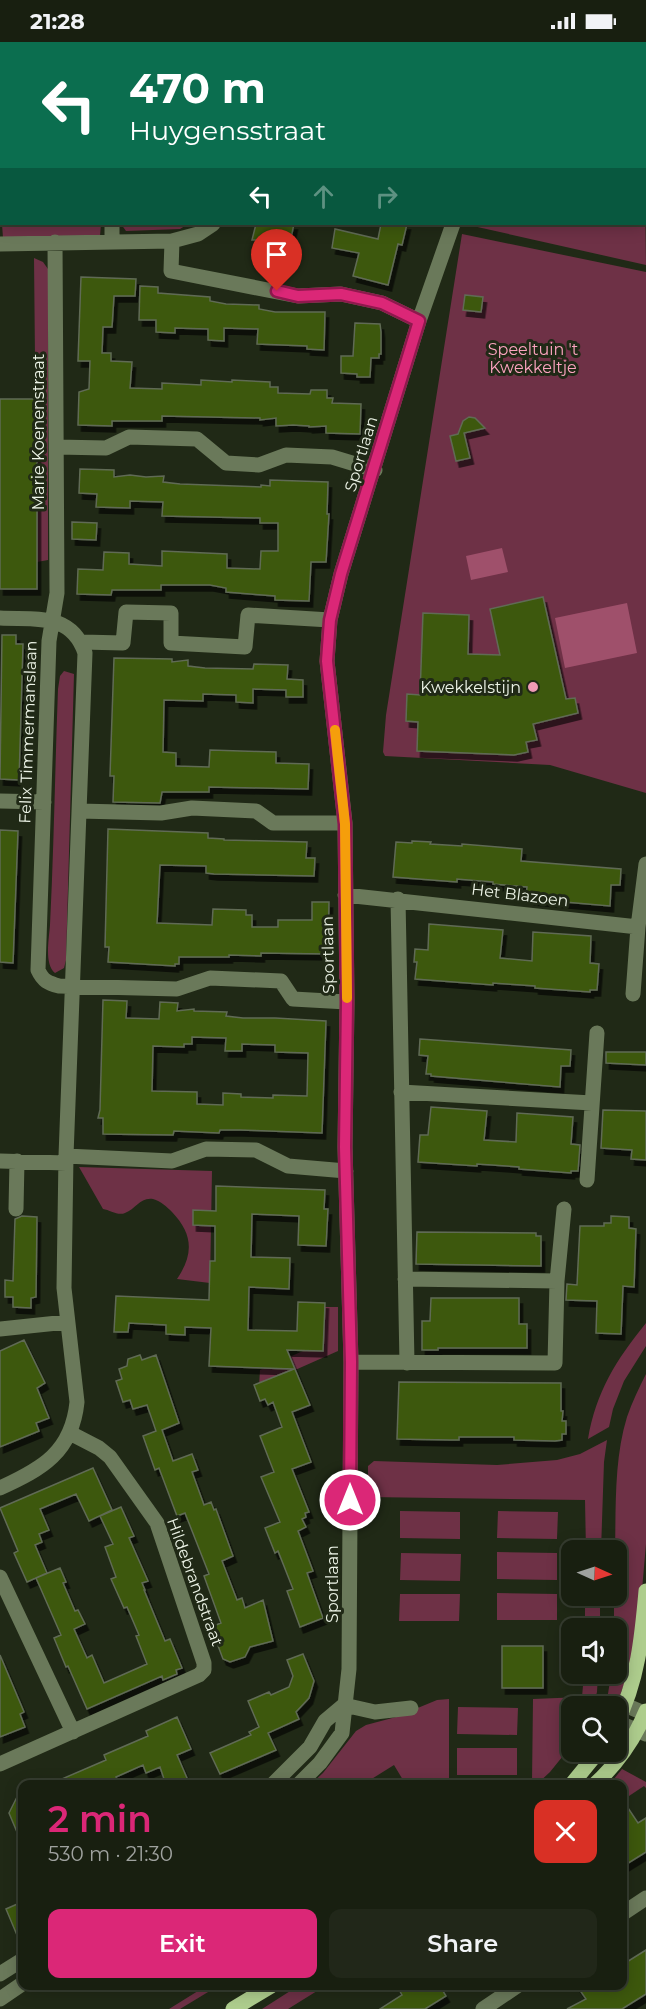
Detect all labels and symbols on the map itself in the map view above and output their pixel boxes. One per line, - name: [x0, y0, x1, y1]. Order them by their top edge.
- pin: [251, 229, 302, 291]
- park label: Speeltuin 't Kwekkeltje: [488, 340, 579, 377]
- street label: Marie Koenenstraat: [29, 353, 48, 510]
- street label: Sportlaan: [341, 414, 381, 494]
- street label: Felix Timmermanslaan: [15, 640, 41, 824]
- place label: Kwekkelstijn: [420, 678, 521, 697]
- marker: Kwekkelstijn: [526, 680, 540, 694]
- street label: Het Blazoen: [470, 880, 570, 910]
- street label: Sportlaan: [318, 916, 338, 994]
- position arrow: [318, 1468, 382, 1532]
- street label: Hildebrandstraat: [163, 1515, 227, 1649]
- north arrow: [561, 1540, 627, 1606]
- street label: Sportlaan: [323, 1545, 342, 1623]

